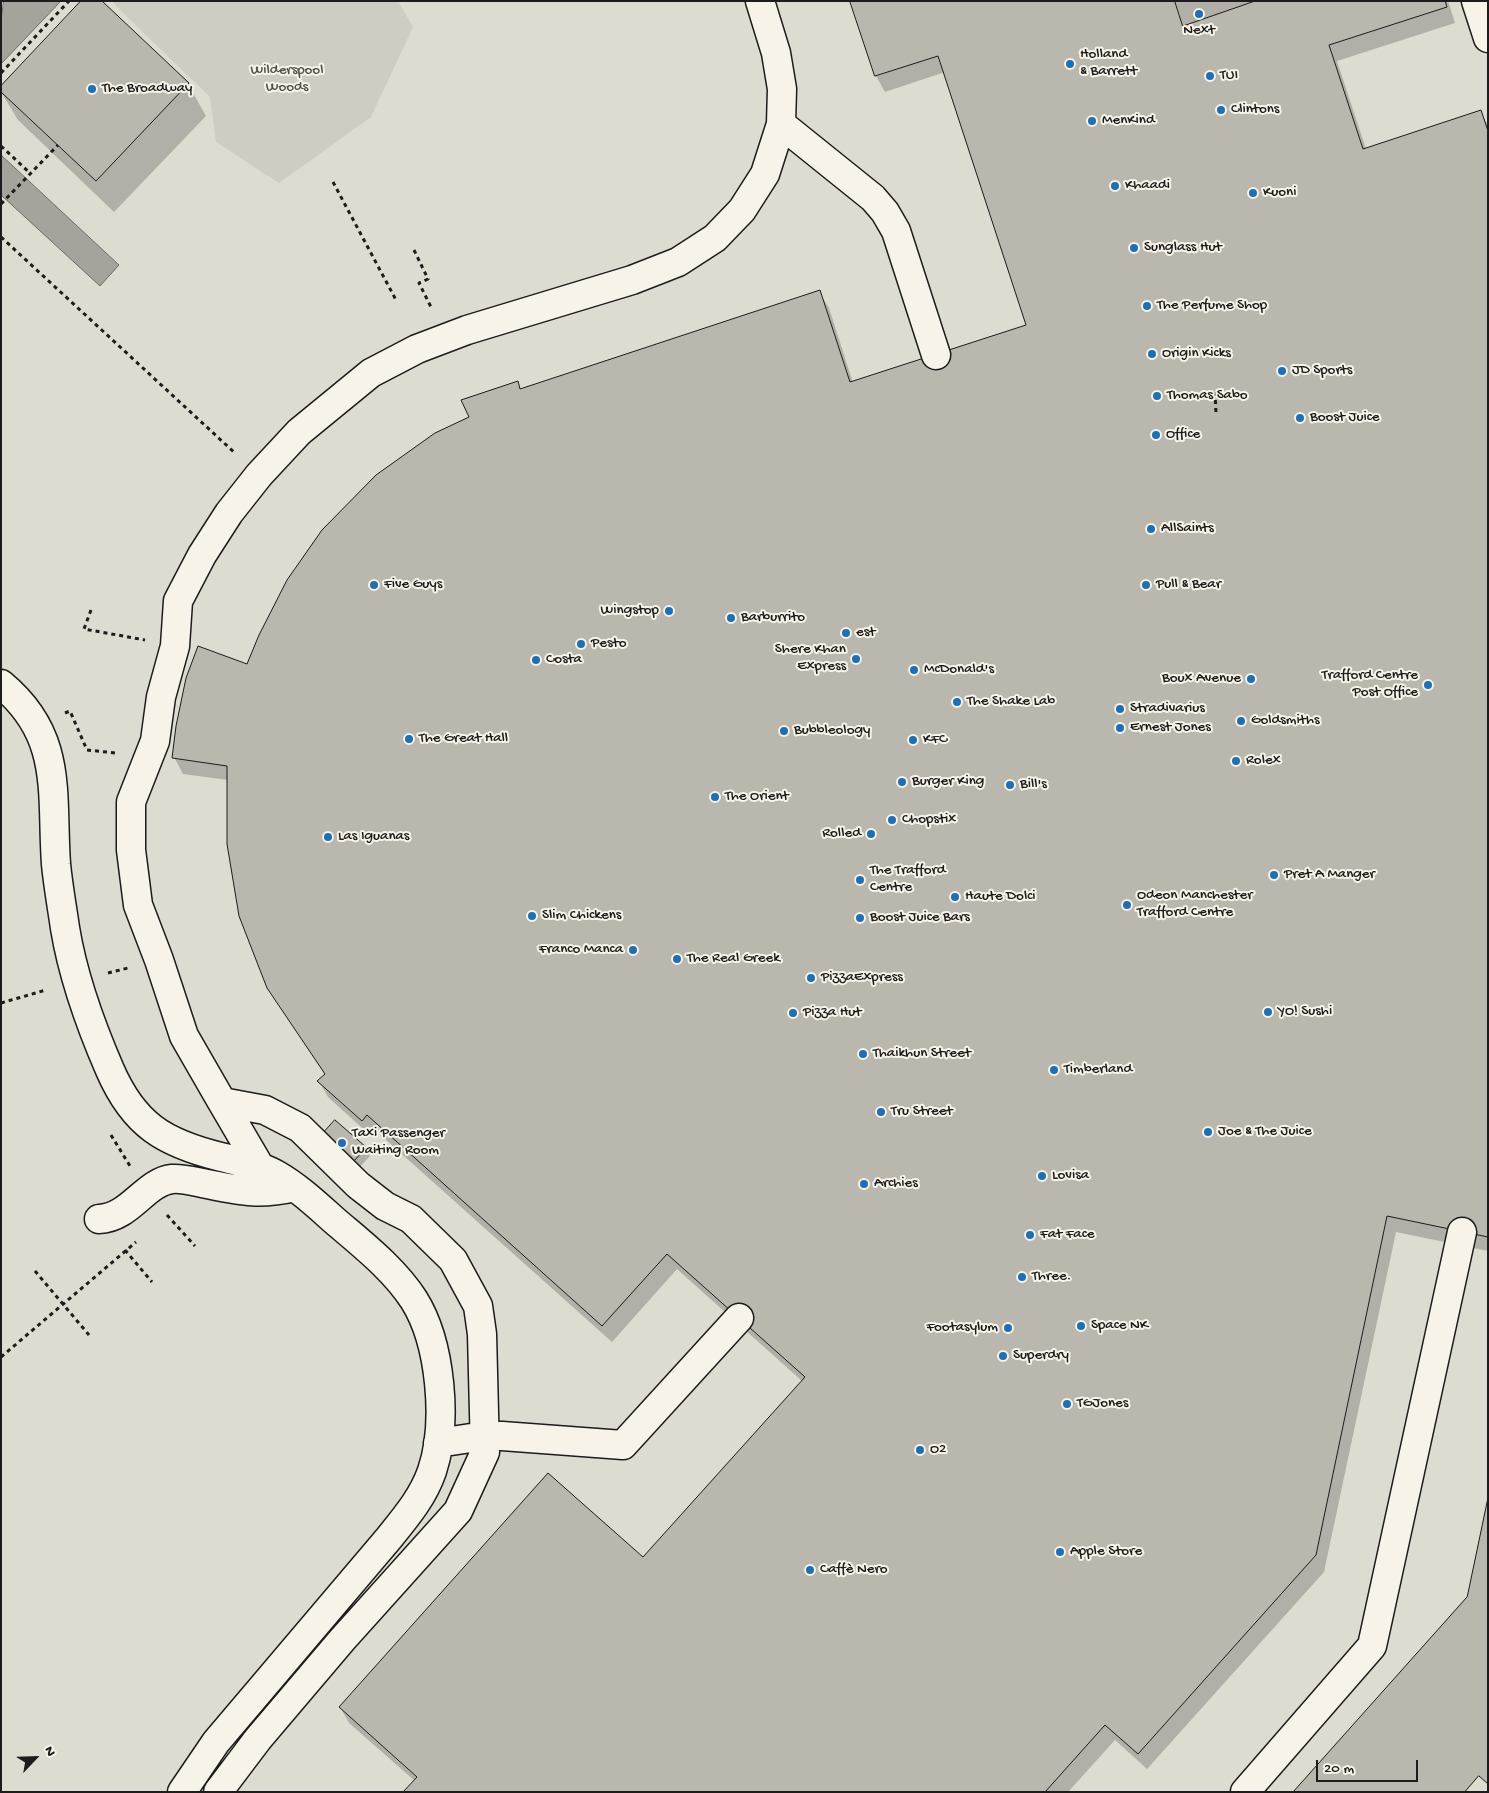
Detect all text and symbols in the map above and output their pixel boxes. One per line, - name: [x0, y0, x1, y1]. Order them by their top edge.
- marker: Next: [1193, 8, 1205, 20]
- place label: Next: [1183, 22, 1215, 40]
- place label: Holland & Barrett: [1080, 46, 1137, 81]
- marker: Holland & Barrett: [1064, 58, 1076, 70]
- park label: Wilderspool Woods: [251, 62, 323, 97]
- place label: TUI: [1220, 67, 1238, 85]
- marker: TUI: [1204, 70, 1216, 82]
- place label: The Broadway: [102, 80, 192, 98]
- marker: The Broadway: [86, 83, 98, 95]
- place label: Clintons: [1231, 101, 1279, 119]
- marker: Clintons: [1215, 104, 1227, 116]
- place label: MenKind: [1102, 112, 1155, 130]
- marker: MenKind: [1086, 115, 1098, 127]
- place label: Khaadi: [1125, 177, 1170, 195]
- marker: Khaadi: [1109, 180, 1121, 192]
- place label: Kuoni: [1263, 184, 1296, 202]
- marker: Kuoni: [1247, 187, 1259, 199]
- place label: Sunglass Hut: [1144, 239, 1222, 257]
- marker: Sunglass Hut: [1128, 242, 1140, 254]
- place label: The Perfume Shop: [1157, 297, 1267, 315]
- marker: The Perfume Shop: [1141, 300, 1153, 312]
- place label: Origin Kicks: [1162, 345, 1231, 363]
- marker: Origin Kicks: [1146, 348, 1158, 360]
- place label: JD Sports: [1292, 362, 1352, 380]
- marker: JD Sports: [1276, 365, 1288, 377]
- place label: Thomas Sabo: [1167, 387, 1248, 405]
- marker: Thomas Sabo: [1151, 390, 1163, 402]
- place label: Boost Juice: [1310, 409, 1380, 427]
- marker: Boost Juice: [1294, 412, 1306, 424]
- place label: Office: [1166, 426, 1200, 444]
- marker: Office: [1150, 429, 1162, 441]
- place label: AllSaints: [1161, 520, 1214, 538]
- marker: AllSaints: [1145, 523, 1157, 535]
- place label: Five Guys: [384, 576, 442, 594]
- place label: Pull & Bear: [1156, 576, 1221, 594]
- marker: Five Guys: [368, 579, 380, 591]
- marker: Pull & Bear: [1140, 579, 1152, 591]
- place label: Wingstop: [601, 602, 659, 620]
- marker: Wingstop: [663, 605, 675, 617]
- place label: Barburrito: [741, 609, 805, 627]
- marker: Barburrito: [725, 612, 737, 624]
- place label: est: [856, 624, 875, 642]
- marker: est: [840, 627, 852, 639]
- place label: Pesto: [591, 635, 626, 653]
- marker: Pesto: [575, 638, 587, 650]
- place label: Shere Khan Express: [775, 641, 846, 676]
- place label: Costa: [546, 651, 582, 669]
- marker: Shere Khan Express: [850, 653, 862, 665]
- marker: Costa: [530, 654, 542, 666]
- place label: McDonald's: [924, 661, 994, 679]
- marker: McDonald's: [908, 664, 920, 676]
- place label: Trafford Centre Post Office: [1322, 667, 1418, 702]
- place label: Boux Avenue: [1162, 670, 1241, 688]
- marker: Boux Avenue: [1245, 673, 1257, 685]
- marker: Trafford Centre Post Office: [1422, 679, 1434, 691]
- place label: The Shake Lab: [967, 693, 1055, 711]
- marker: The Shake Lab: [951, 696, 963, 708]
- place label: Stradivarius: [1130, 700, 1205, 718]
- marker: Stradivarius: [1114, 703, 1126, 715]
- place label: Goldsmiths: [1251, 712, 1319, 730]
- marker: Goldsmiths: [1235, 715, 1247, 727]
- place label: Ernest Jones: [1130, 719, 1211, 737]
- place label: Bubbleology: [794, 722, 870, 740]
- marker: Ernest Jones: [1114, 722, 1126, 734]
- marker: Bubbleology: [778, 725, 790, 737]
- place label: The Great Hall: [419, 730, 508, 748]
- place label: KFC: [923, 731, 947, 749]
- marker: The Great Hall: [403, 733, 415, 745]
- marker: KFC: [907, 734, 919, 746]
- place label: Rolex: [1246, 752, 1281, 770]
- marker: Rolex: [1230, 755, 1242, 767]
- place label: Burger King: [912, 773, 984, 791]
- marker: Burger King: [896, 776, 908, 788]
- place label: Bill's: [1020, 776, 1047, 794]
- marker: Bill's: [1004, 779, 1016, 791]
- place label: The Orient: [725, 788, 789, 806]
- marker: The Orient: [709, 791, 721, 803]
- place label: Chopstix: [902, 811, 956, 829]
- marker: Chopstix: [886, 814, 898, 826]
- place label: Rolled: [822, 825, 861, 843]
- place label: Las Iguanas: [338, 828, 409, 846]
- marker: Rolled: [865, 828, 877, 840]
- marker: Las Iguanas: [322, 831, 334, 843]
- place label: The Trafford Centre: [870, 862, 946, 897]
- place label: Pret A Manger: [1284, 866, 1375, 884]
- marker: Pret A Manger: [1268, 869, 1280, 881]
- marker: The Trafford Centre: [854, 874, 866, 886]
- place label: Odeon Manchester Trafford Centre: [1137, 887, 1252, 922]
- place label: Haute Dolci: [965, 888, 1036, 906]
- marker: Haute Dolci: [949, 891, 961, 903]
- marker: Odeon Manchester Trafford Centre: [1121, 899, 1133, 911]
- place label: Slim Chickens: [542, 907, 621, 925]
- place label: Boost Juice Bars: [870, 909, 970, 927]
- marker: Slim Chickens: [526, 910, 538, 922]
- marker: Boost Juice Bars: [854, 912, 866, 924]
- place label: Franco Manca: [539, 941, 623, 959]
- marker: Franco Manca: [627, 944, 639, 956]
- place label: The Real Greek: [687, 950, 780, 968]
- marker: The Real Greek: [671, 953, 683, 965]
- place label: PizzaExpress: [821, 969, 903, 987]
- marker: PizzaExpress: [805, 972, 817, 984]
- place label: YO! Sushi: [1278, 1003, 1332, 1021]
- place label: Pizza Hut: [803, 1004, 861, 1022]
- marker: YO! Sushi: [1262, 1006, 1274, 1018]
- marker: Pizza Hut: [787, 1007, 799, 1019]
- place label: Thaikhun Street: [873, 1045, 971, 1063]
- marker: Thaikhun Street: [857, 1048, 869, 1060]
- place label: Timberland: [1064, 1061, 1132, 1079]
- marker: Timberland: [1048, 1064, 1060, 1076]
- place label: Tru Street: [891, 1103, 953, 1121]
- marker: Tru Street: [875, 1106, 887, 1118]
- place label: Joe & The Juice: [1218, 1123, 1312, 1141]
- place label: Taxi Passenger Waiting Room: [352, 1125, 445, 1160]
- marker: Joe & The Juice: [1202, 1126, 1214, 1138]
- marker: Taxi Passenger Waiting Room: [336, 1137, 348, 1149]
- place label: Lovisa: [1052, 1167, 1089, 1185]
- marker: Lovisa: [1036, 1170, 1048, 1182]
- place label: Archies: [874, 1175, 918, 1193]
- marker: Archies: [858, 1178, 870, 1190]
- place label: Fat Face: [1040, 1226, 1095, 1244]
- marker: Fat Face: [1024, 1229, 1036, 1241]
- place label: Three.: [1032, 1268, 1071, 1286]
- marker: Three.: [1016, 1271, 1028, 1283]
- place label: Space NK: [1091, 1317, 1148, 1335]
- place label: Footasylum: [926, 1319, 998, 1337]
- marker: Space NK: [1075, 1320, 1087, 1332]
- marker: Footasylum: [1002, 1322, 1014, 1334]
- place label: Superdry: [1013, 1347, 1069, 1365]
- marker: Superdry: [997, 1350, 1009, 1362]
- place label: TGJones: [1077, 1395, 1128, 1413]
- marker: TGJones: [1061, 1398, 1073, 1410]
- place label: O2: [930, 1441, 946, 1459]
- marker: O2: [914, 1444, 926, 1456]
- place label: Apple Store: [1070, 1543, 1142, 1561]
- marker: Apple Store: [1054, 1546, 1066, 1558]
- place label: Caffè Nero: [820, 1561, 888, 1579]
- marker: Caffè Nero: [804, 1564, 816, 1576]
- north arrow: [10, 1733, 60, 1783]
- text: N: [40, 1744, 59, 1759]
- scale bar: [1319, 1750, 1422, 1782]
- text: 20 m: [1324, 1760, 1354, 1778]

